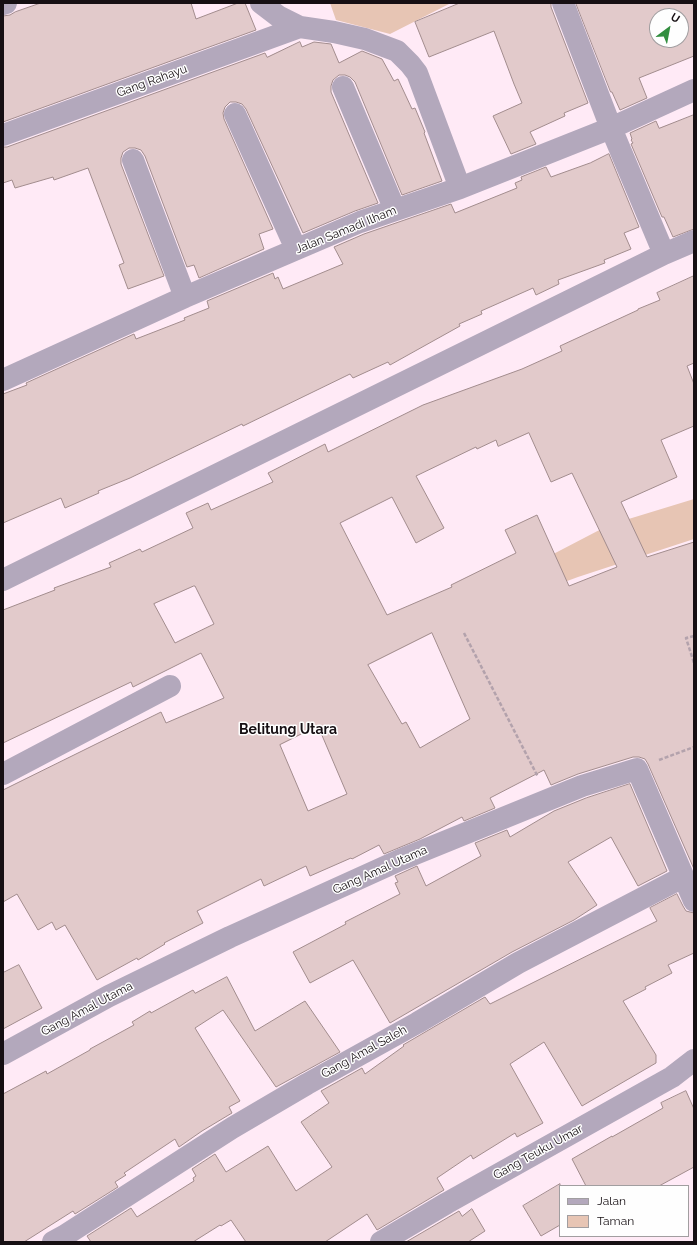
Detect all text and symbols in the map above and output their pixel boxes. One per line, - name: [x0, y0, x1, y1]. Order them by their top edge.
- north arrow: [649, 8, 689, 48]
- text: U: [668, 11, 682, 26]
- street label: Gang Rahayu: [115, 62, 189, 100]
- street label: Jalan Samadi Ilham: [294, 203, 398, 257]
- district label: Belitung Utara: [239, 722, 337, 738]
- street label: Gang Amal Utama: [331, 843, 429, 897]
- street label: Gang Amal Utama: [39, 979, 135, 1039]
- street label: Gang Amal Saleh: [319, 1022, 409, 1082]
- street label: Gang Teuku Umar: [491, 1121, 585, 1183]
- legend: [559, 1185, 689, 1237]
- text: Jalan: [597, 1194, 626, 1208]
- text: Taman: [597, 1214, 634, 1228]

